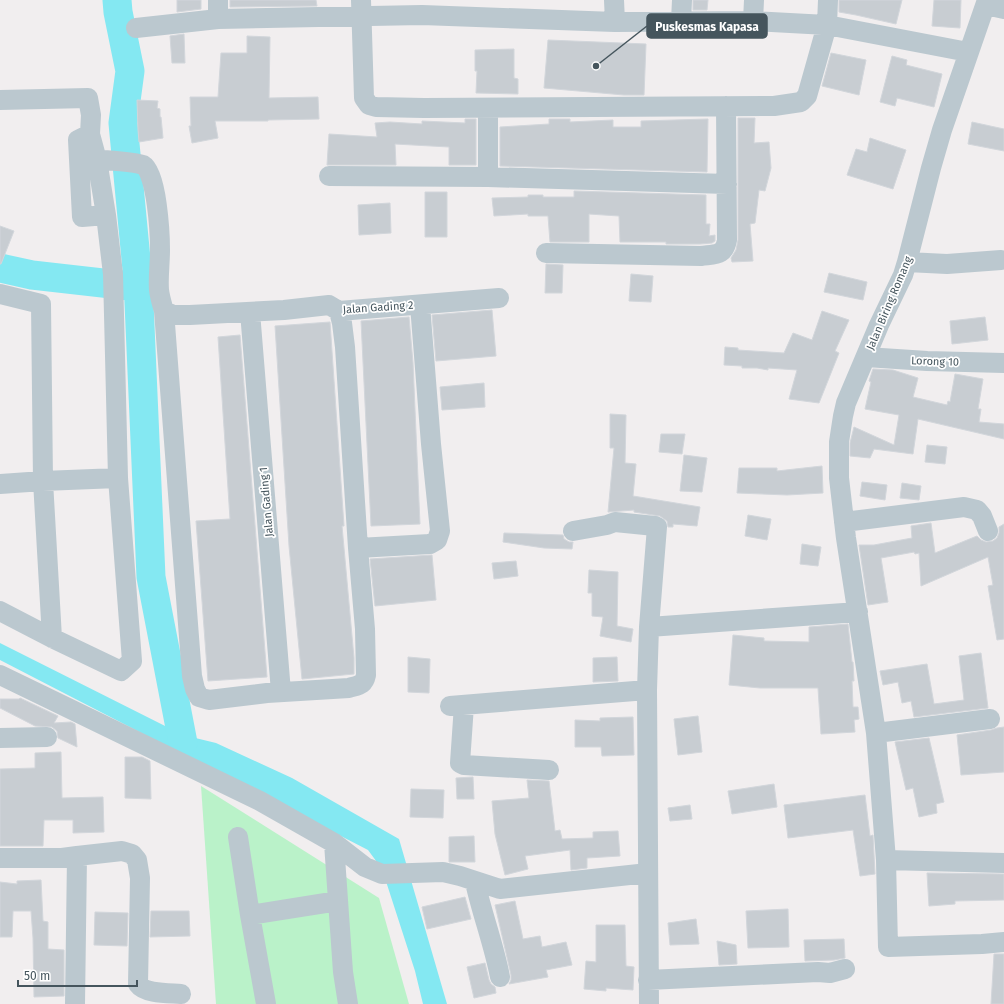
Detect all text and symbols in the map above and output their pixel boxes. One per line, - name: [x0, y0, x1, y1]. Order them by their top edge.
- callout: Puskesmas Kapasa: [647, 14, 767, 38]
- text: Puskesmas Kapasa: [655, 20, 759, 34]
- street label: Jalan Biring Romang: [864, 254, 915, 352]
- street label: Jalan Gading 2: [342, 299, 414, 316]
- street label: Lorong 10: [911, 354, 959, 369]
- street label: Jalan Gading 1: [257, 466, 276, 537]
- scale bar: [18, 962, 137, 988]
- text: 50 m: [24, 969, 50, 983]

